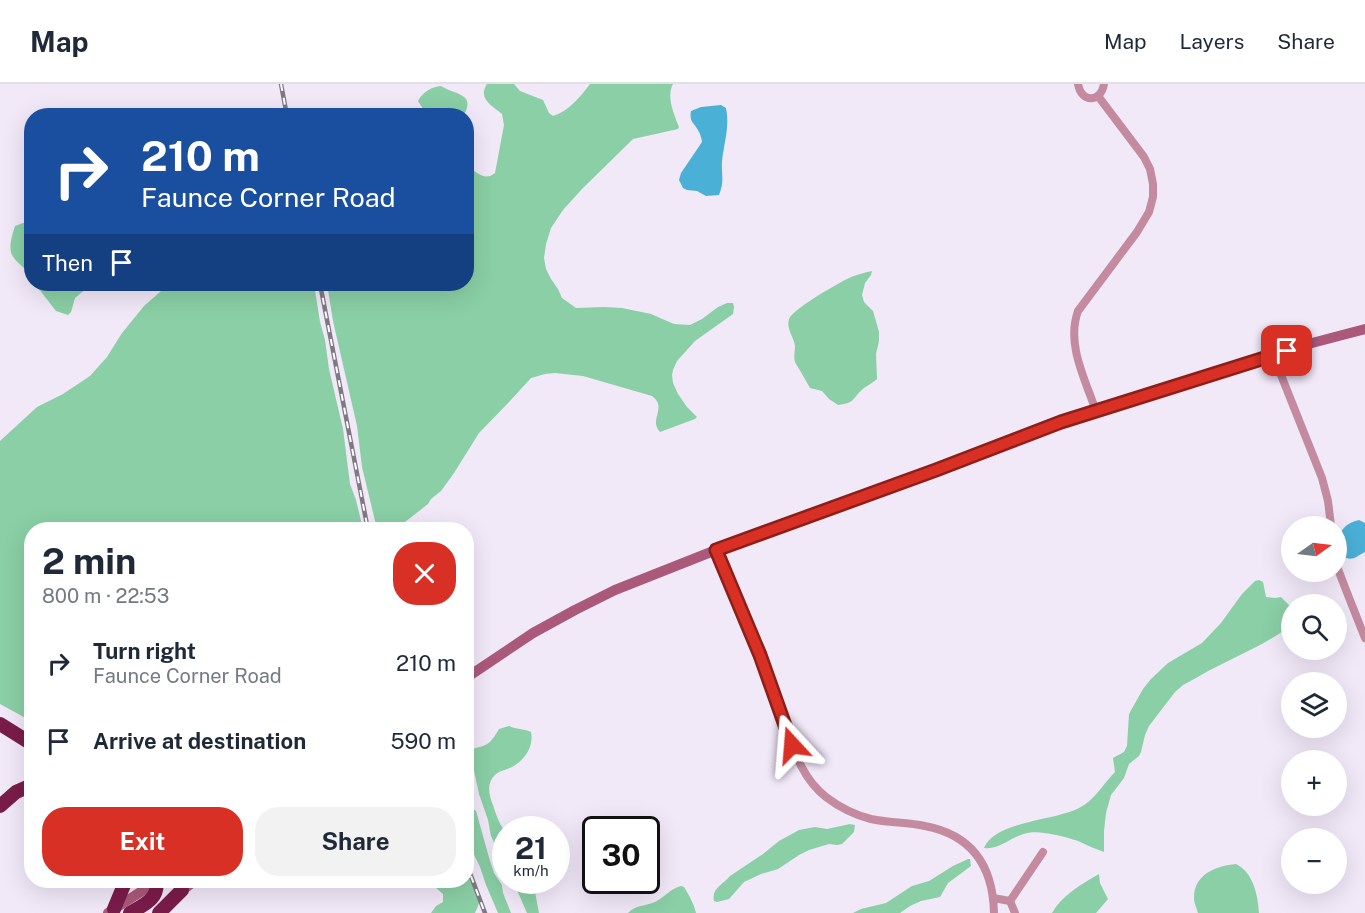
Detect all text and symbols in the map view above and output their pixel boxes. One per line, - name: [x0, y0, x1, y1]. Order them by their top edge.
- text: Map: [30, 25, 89, 58]
- text: Map: [1104, 29, 1147, 54]
- text: Layers: [1180, 29, 1244, 54]
- text: Share: [1277, 29, 1335, 54]
- text: 210 m: [141, 131, 260, 180]
- icon: right: [42, 132, 120, 210]
- text: Faunce Corner Road: [141, 181, 396, 213]
- icon: arrive: [105, 246, 138, 279]
- text: Then: [42, 250, 93, 276]
- pin: [1261, 325, 1312, 376]
- icon: arrive: [1270, 334, 1303, 367]
- north arrow: [1281, 516, 1347, 582]
- map controls: [1281, 516, 1347, 894]
- text: 2 min: [42, 540, 136, 582]
- button: close: [393, 542, 456, 605]
- text: 800 m · 22:53: [42, 584, 169, 608]
- button: search: [1281, 594, 1347, 660]
- text: Turn right: [93, 638, 196, 664]
- icon: right: [42, 647, 75, 680]
- text: 210 m: [396, 650, 456, 676]
- text: Faunce Corner Road: [93, 664, 282, 688]
- button: layers: [1281, 672, 1347, 738]
- position arrow: [760, 713, 824, 777]
- icon: arrive: [42, 725, 75, 758]
- text: Arrive at destination: [93, 728, 306, 754]
- text: 590 m: [390, 728, 456, 754]
- button: +: [1281, 750, 1347, 816]
- button: Exit: [42, 807, 243, 876]
- button: Share: [255, 807, 456, 876]
- speed limit sign: 30: [582, 816, 660, 894]
- button: −: [1281, 828, 1347, 894]
- text: 21: [515, 830, 547, 866]
- text: km/h: [513, 862, 549, 879]

